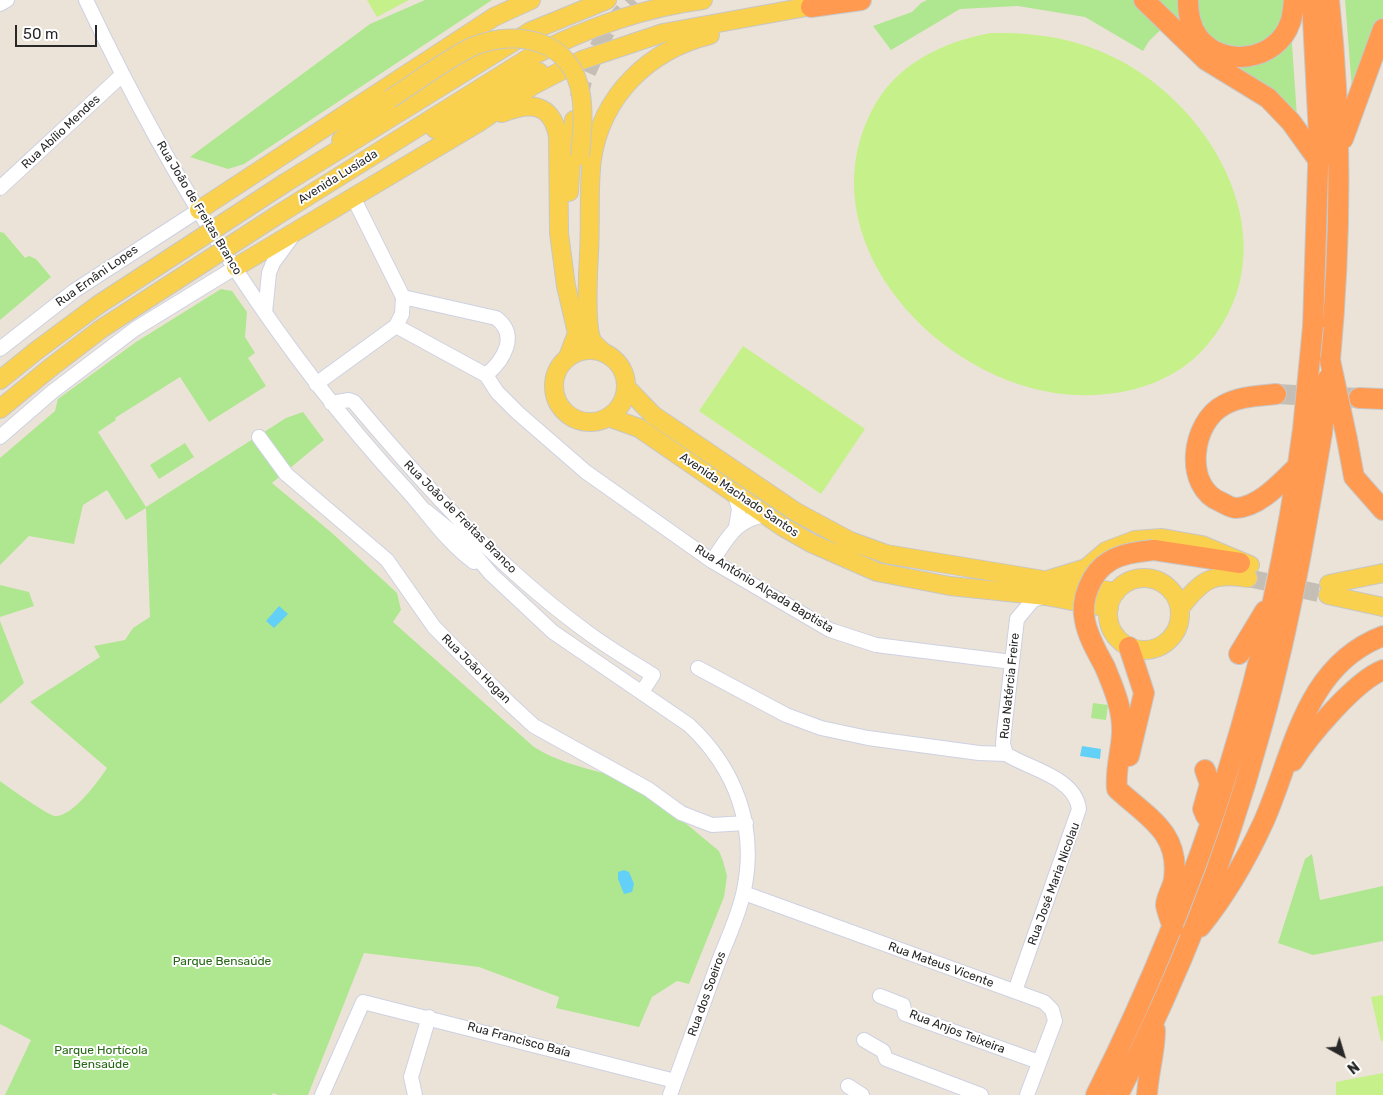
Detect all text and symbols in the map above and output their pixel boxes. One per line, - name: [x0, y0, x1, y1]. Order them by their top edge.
- scale bar: [18, 15, 100, 47]
- text: 50 m: [23, 25, 58, 43]
- street label: Rua Abílio Mendes: [19, 92, 103, 172]
- street label: Rua João de Freitas Branco: [153, 138, 245, 278]
- street label: Avenida Lusíada: [296, 147, 380, 207]
- street label: Rua Ernâni Lopes: [53, 242, 141, 310]
- street label: Avenida Machado Santos: [677, 450, 801, 540]
- street label: Rua João de Freitas Branco: [401, 458, 519, 576]
- street label: Rua António Alçada Baptista: [692, 542, 836, 636]
- street label: Rua João Hogan: [438, 631, 514, 707]
- street label: Rua Natércia Freire: [997, 632, 1023, 740]
- street label: Rua José Maria Nicolau: [1025, 821, 1083, 947]
- street label: Rua Mateus Vicente: [886, 939, 996, 991]
- street label: Rua dos Soeiros: [685, 950, 729, 1038]
- park label: Parque Bensaúde: [173, 955, 271, 969]
- street label: Rua Anjos Teixeira: [907, 1007, 1007, 1057]
- street label: Rua Francisco Baía: [466, 1019, 572, 1061]
- north arrow: [1318, 1030, 1368, 1080]
- park label: Parque Hortícola Bensaúde: [54, 1044, 148, 1072]
- text: N: [1343, 1057, 1362, 1077]

